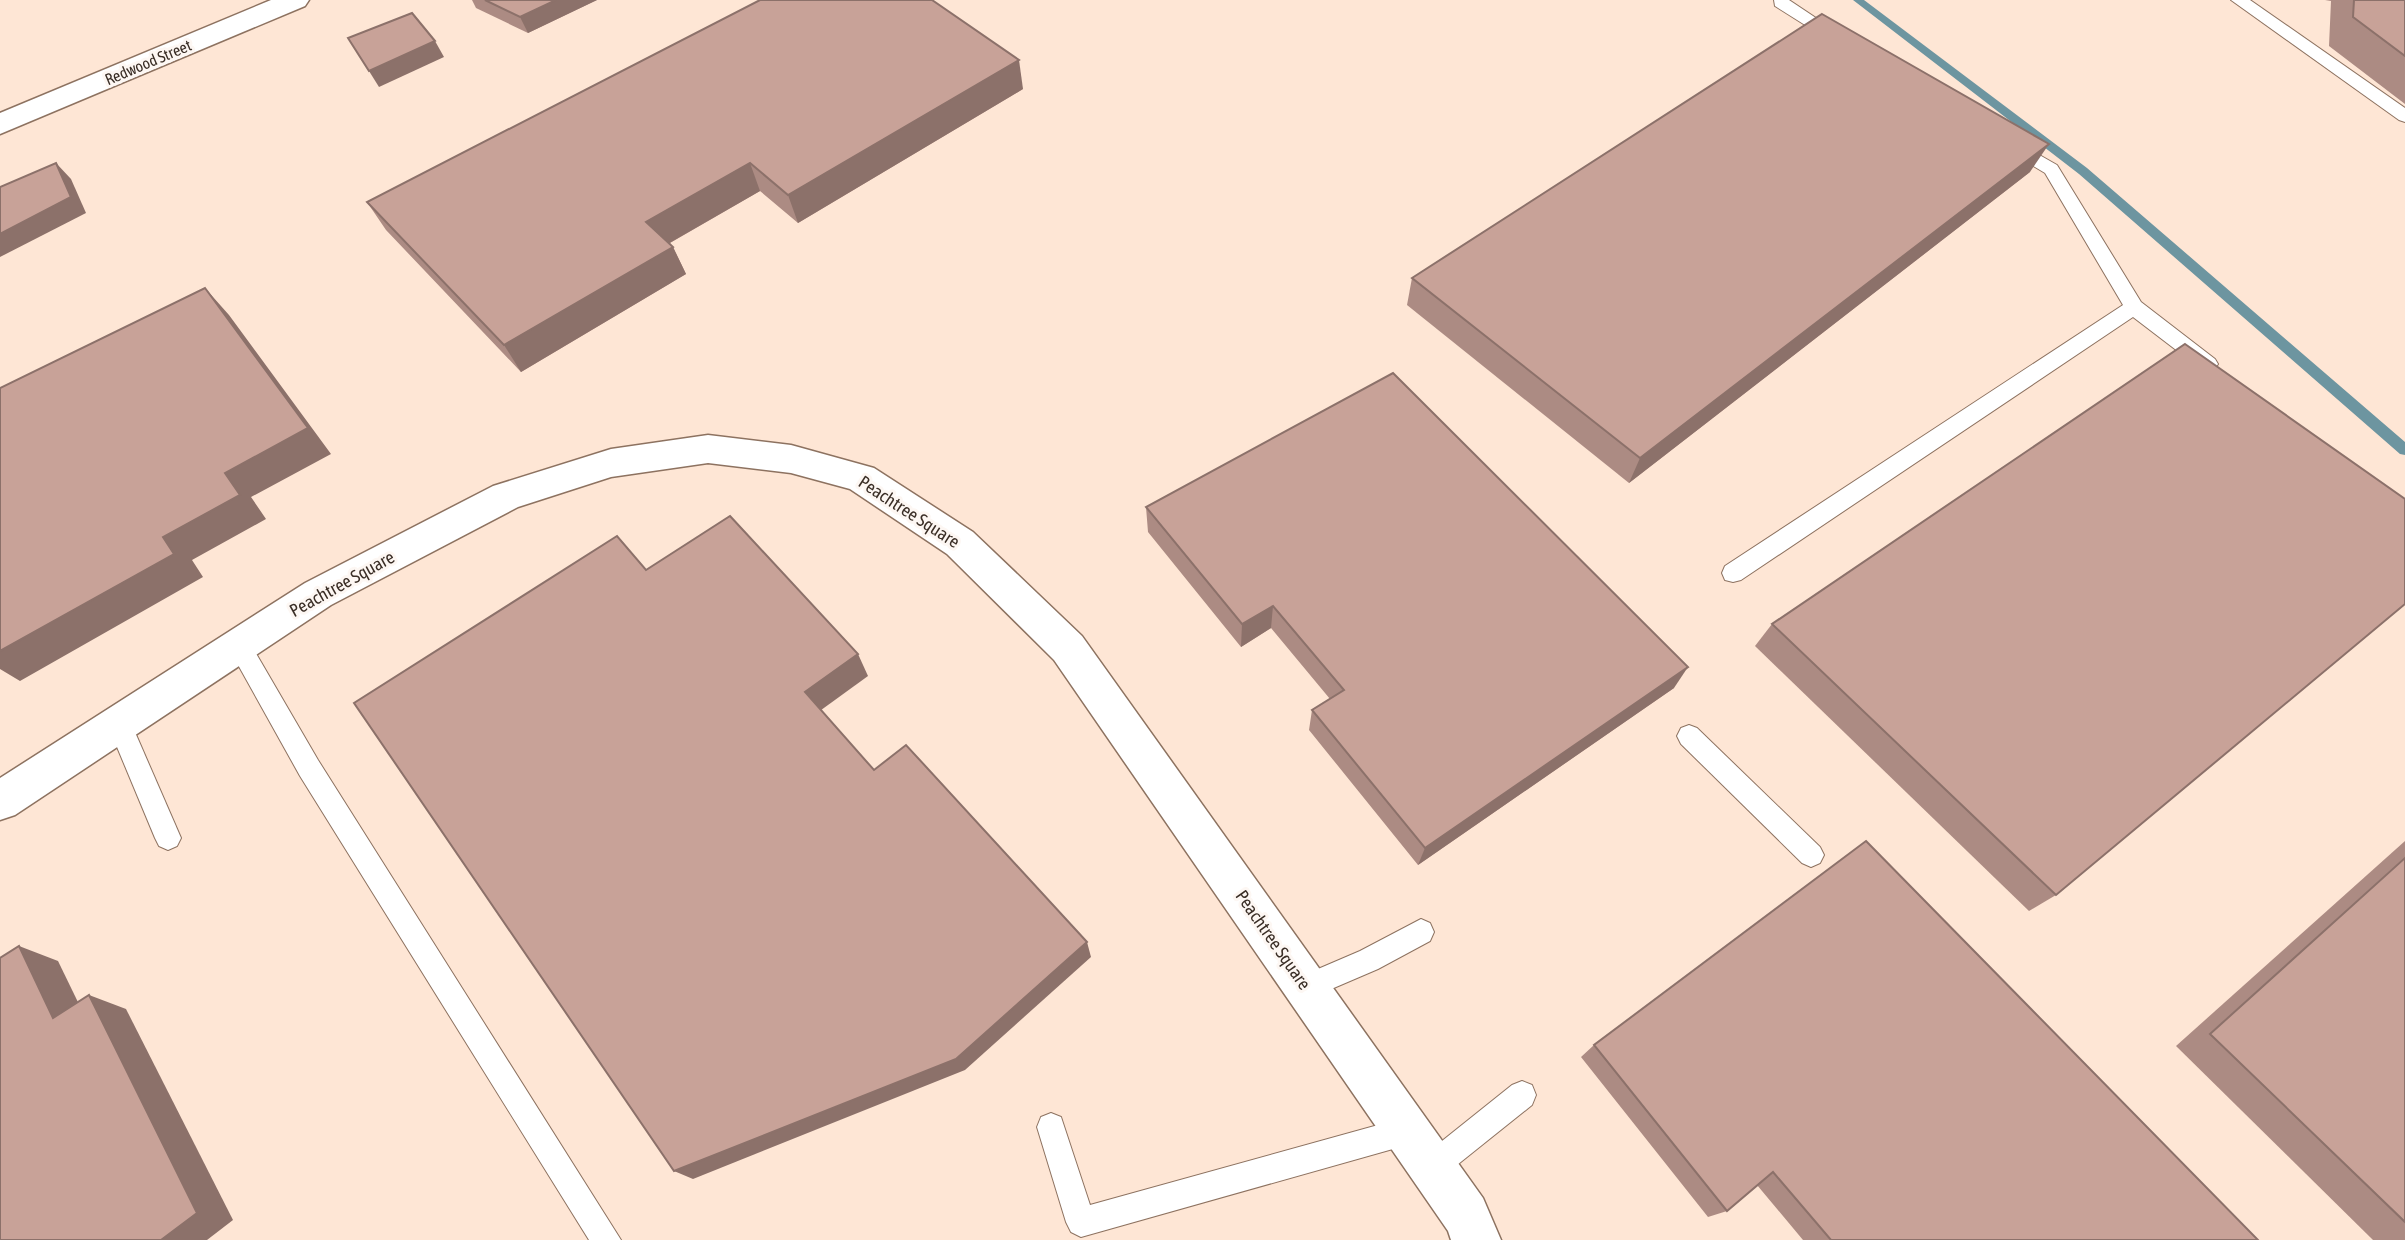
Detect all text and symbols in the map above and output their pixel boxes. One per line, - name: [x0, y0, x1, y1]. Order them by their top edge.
- street label: Redwood Street: [102, 36, 194, 88]
- street label: Peachtree Square: [855, 471, 964, 552]
- street label: Peachtree Square: [286, 546, 398, 621]
- street label: Peachtree Square: [1231, 886, 1315, 993]

